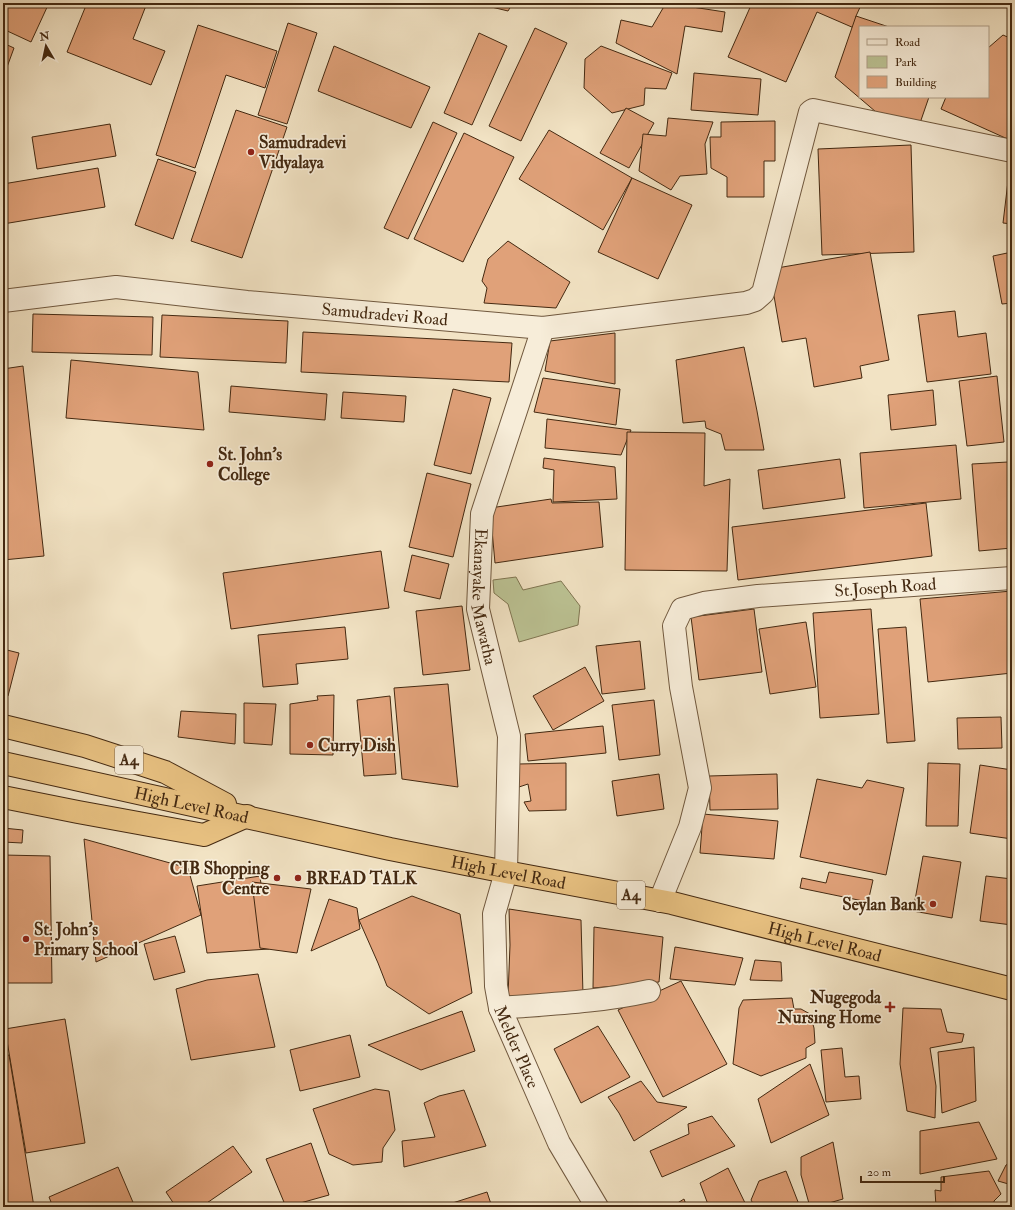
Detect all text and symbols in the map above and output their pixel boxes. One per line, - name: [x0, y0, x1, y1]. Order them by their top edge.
- north arrow: [26, 26, 66, 66]
- legend: [859, 26, 989, 98]
- text: N: [38, 29, 52, 44]
- text: Road: [895, 35, 920, 50]
- text: Park: [895, 55, 917, 70]
- text: Building: [895, 75, 938, 90]
- place label: Samudradevi Vidyalaya: [258, 132, 347, 174]
- marker: Samudradevi Vidyalaya: [246, 147, 256, 157]
- street label: Samudradevi Road: [321, 298, 449, 330]
- place label: St. John's College: [218, 444, 282, 486]
- marker: St. John's College: [205, 459, 215, 469]
- street label: Ekanayake Mawatha: [467, 528, 502, 668]
- street label: St.Joseph Road: [834, 573, 938, 601]
- place label: Curry Dish: [318, 735, 396, 757]
- marker: Curry Dish: [305, 740, 315, 750]
- road number: A4: [115, 746, 143, 774]
- street label: High Level Road: [132, 782, 251, 828]
- street label: High Level Road: [449, 851, 568, 894]
- place label: CIB Shopping Centre: [170, 858, 270, 899]
- place label: BREAD TALK: [306, 868, 418, 889]
- marker: CIB Shopping Centre: [272, 873, 282, 883]
- marker: BREAD TALK: [293, 873, 303, 883]
- road number: A4: [617, 881, 645, 909]
- place label: Seylan Bank: [842, 894, 926, 916]
- marker: Seylan Bank: [928, 899, 938, 909]
- street label: High Level Road: [766, 917, 884, 966]
- place label: St. John's Primary School: [34, 919, 139, 961]
- marker: St. John's Primary School: [21, 934, 31, 944]
- place label: Nugegoda Nursing Home: [777, 987, 882, 1029]
- marker: Nugegoda Nursing Home: [884, 1001, 896, 1013]
- street label: Melder Place: [490, 1002, 544, 1091]
- scale bar: [861, 1158, 944, 1184]
- text: 20 m: [867, 1165, 892, 1180]

